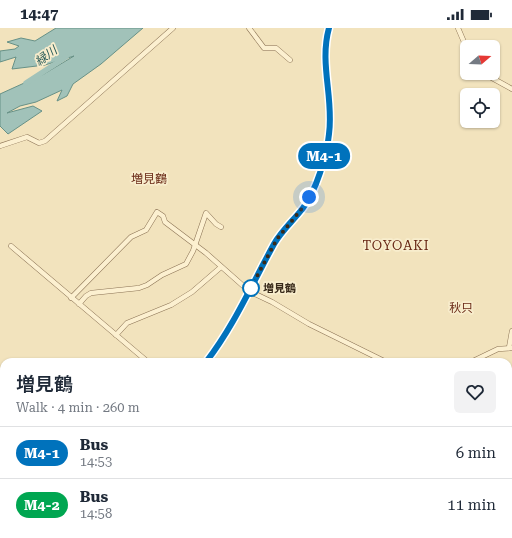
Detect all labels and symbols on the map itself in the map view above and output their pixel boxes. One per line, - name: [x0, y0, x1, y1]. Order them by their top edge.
- north arrow: [460, 40, 500, 80]
- water label: 緑川: [32, 42, 61, 69]
- line badge: M4-1: [296, 143, 352, 169]
- district label: 増見鶴: [131, 172, 167, 186]
- your location: [299, 187, 319, 207]
- district label: TOYOAKI: [362, 238, 430, 253]
- marker: 増見鶴: [242, 279, 260, 297]
- place label: 増見鶴: [263, 282, 296, 295]
- district label: 秋只: [449, 301, 473, 315]

